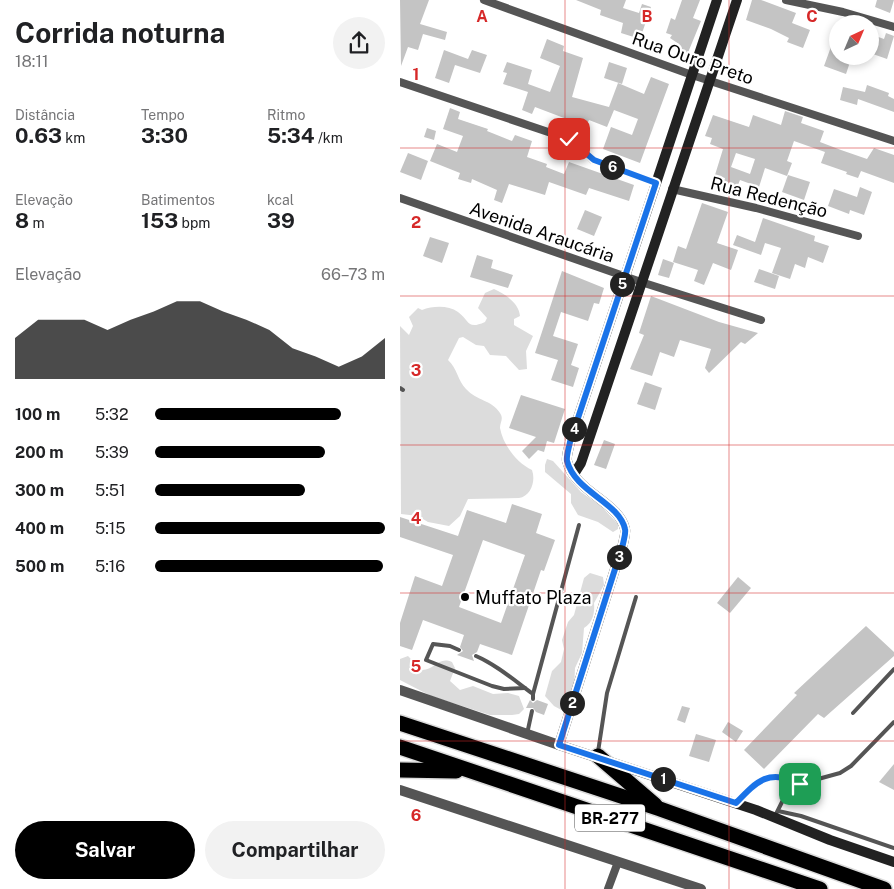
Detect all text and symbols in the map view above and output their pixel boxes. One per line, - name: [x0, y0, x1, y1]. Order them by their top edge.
- text: A: [476, 7, 488, 26]
- text: B: [642, 7, 653, 26]
- text: C: [806, 7, 818, 26]
- north arrow: [829, 15, 879, 65]
- map controls: [829, 15, 879, 65]
- text: Corrida noturna: [15, 16, 225, 49]
- button: share: [333, 17, 385, 69]
- street label: Rua Ouro Preto: [630, 27, 756, 89]
- text: 18:11: [15, 52, 49, 71]
- text: 1: [413, 65, 419, 84]
- text: Distância: [15, 107, 75, 123]
- text: Tempo: [141, 107, 185, 123]
- text: Ritmo: [267, 107, 305, 123]
- pin: [548, 118, 590, 160]
- text: 0.63: [15, 123, 62, 148]
- text: 3:30: [141, 123, 188, 148]
- text: 5:34: [267, 123, 315, 148]
- icon: check: [555, 125, 583, 153]
- text: km: [62, 130, 85, 146]
- text: /km: [315, 130, 343, 146]
- pin: 6: [600, 154, 624, 180]
- text: 6: [608, 159, 617, 175]
- street label: Rua Redenção: [708, 172, 830, 222]
- text: Elevação: [15, 192, 73, 208]
- text: Batimentos: [141, 192, 215, 208]
- text: kcal: [267, 192, 294, 208]
- street label: Avenida Araucária: [467, 197, 617, 267]
- text: 8: [15, 208, 29, 233]
- text: 153: [141, 208, 178, 233]
- text: 39: [267, 208, 295, 233]
- text: 2: [411, 213, 421, 232]
- text: m: [29, 215, 45, 231]
- text: bpm: [178, 215, 210, 231]
- text: Elevação: [15, 265, 81, 284]
- text: 66–73 m: [321, 265, 385, 284]
- pin: 5: [610, 272, 634, 296]
- text: 5: [618, 276, 627, 292]
- text: 3: [411, 361, 421, 380]
- text: 100 m: [15, 405, 60, 424]
- text: 5:32: [95, 405, 128, 424]
- pin: 4: [562, 416, 586, 442]
- text: 4: [570, 421, 579, 437]
- text: 200 m: [15, 443, 64, 462]
- text: 5:39: [95, 443, 129, 462]
- text: 300 m: [15, 481, 64, 500]
- text: 5:51: [95, 481, 126, 500]
- text: 4: [411, 509, 422, 528]
- text: 400 m: [15, 519, 64, 538]
- text: 5:15: [95, 519, 126, 538]
- pin: 3: [606, 544, 632, 570]
- text: 3: [615, 549, 624, 565]
- text: 500 m: [15, 557, 64, 576]
- text: 5:16: [95, 557, 125, 576]
- place label: Muffato Plaza: [475, 587, 591, 608]
- marker: Muffato Plaza: [459, 591, 471, 603]
- text: 5: [411, 657, 422, 676]
- pin: 2: [560, 690, 584, 716]
- text: 2: [568, 695, 577, 711]
- pin: [779, 763, 821, 805]
- pin: 1: [650, 766, 676, 792]
- icon: arrive: [786, 770, 814, 798]
- text: 1: [661, 771, 667, 787]
- road number: BR-277: [575, 804, 645, 831]
- text: 6: [411, 806, 421, 825]
- button: Salvar: [15, 821, 195, 879]
- button: Compartilhar: [205, 821, 385, 879]

